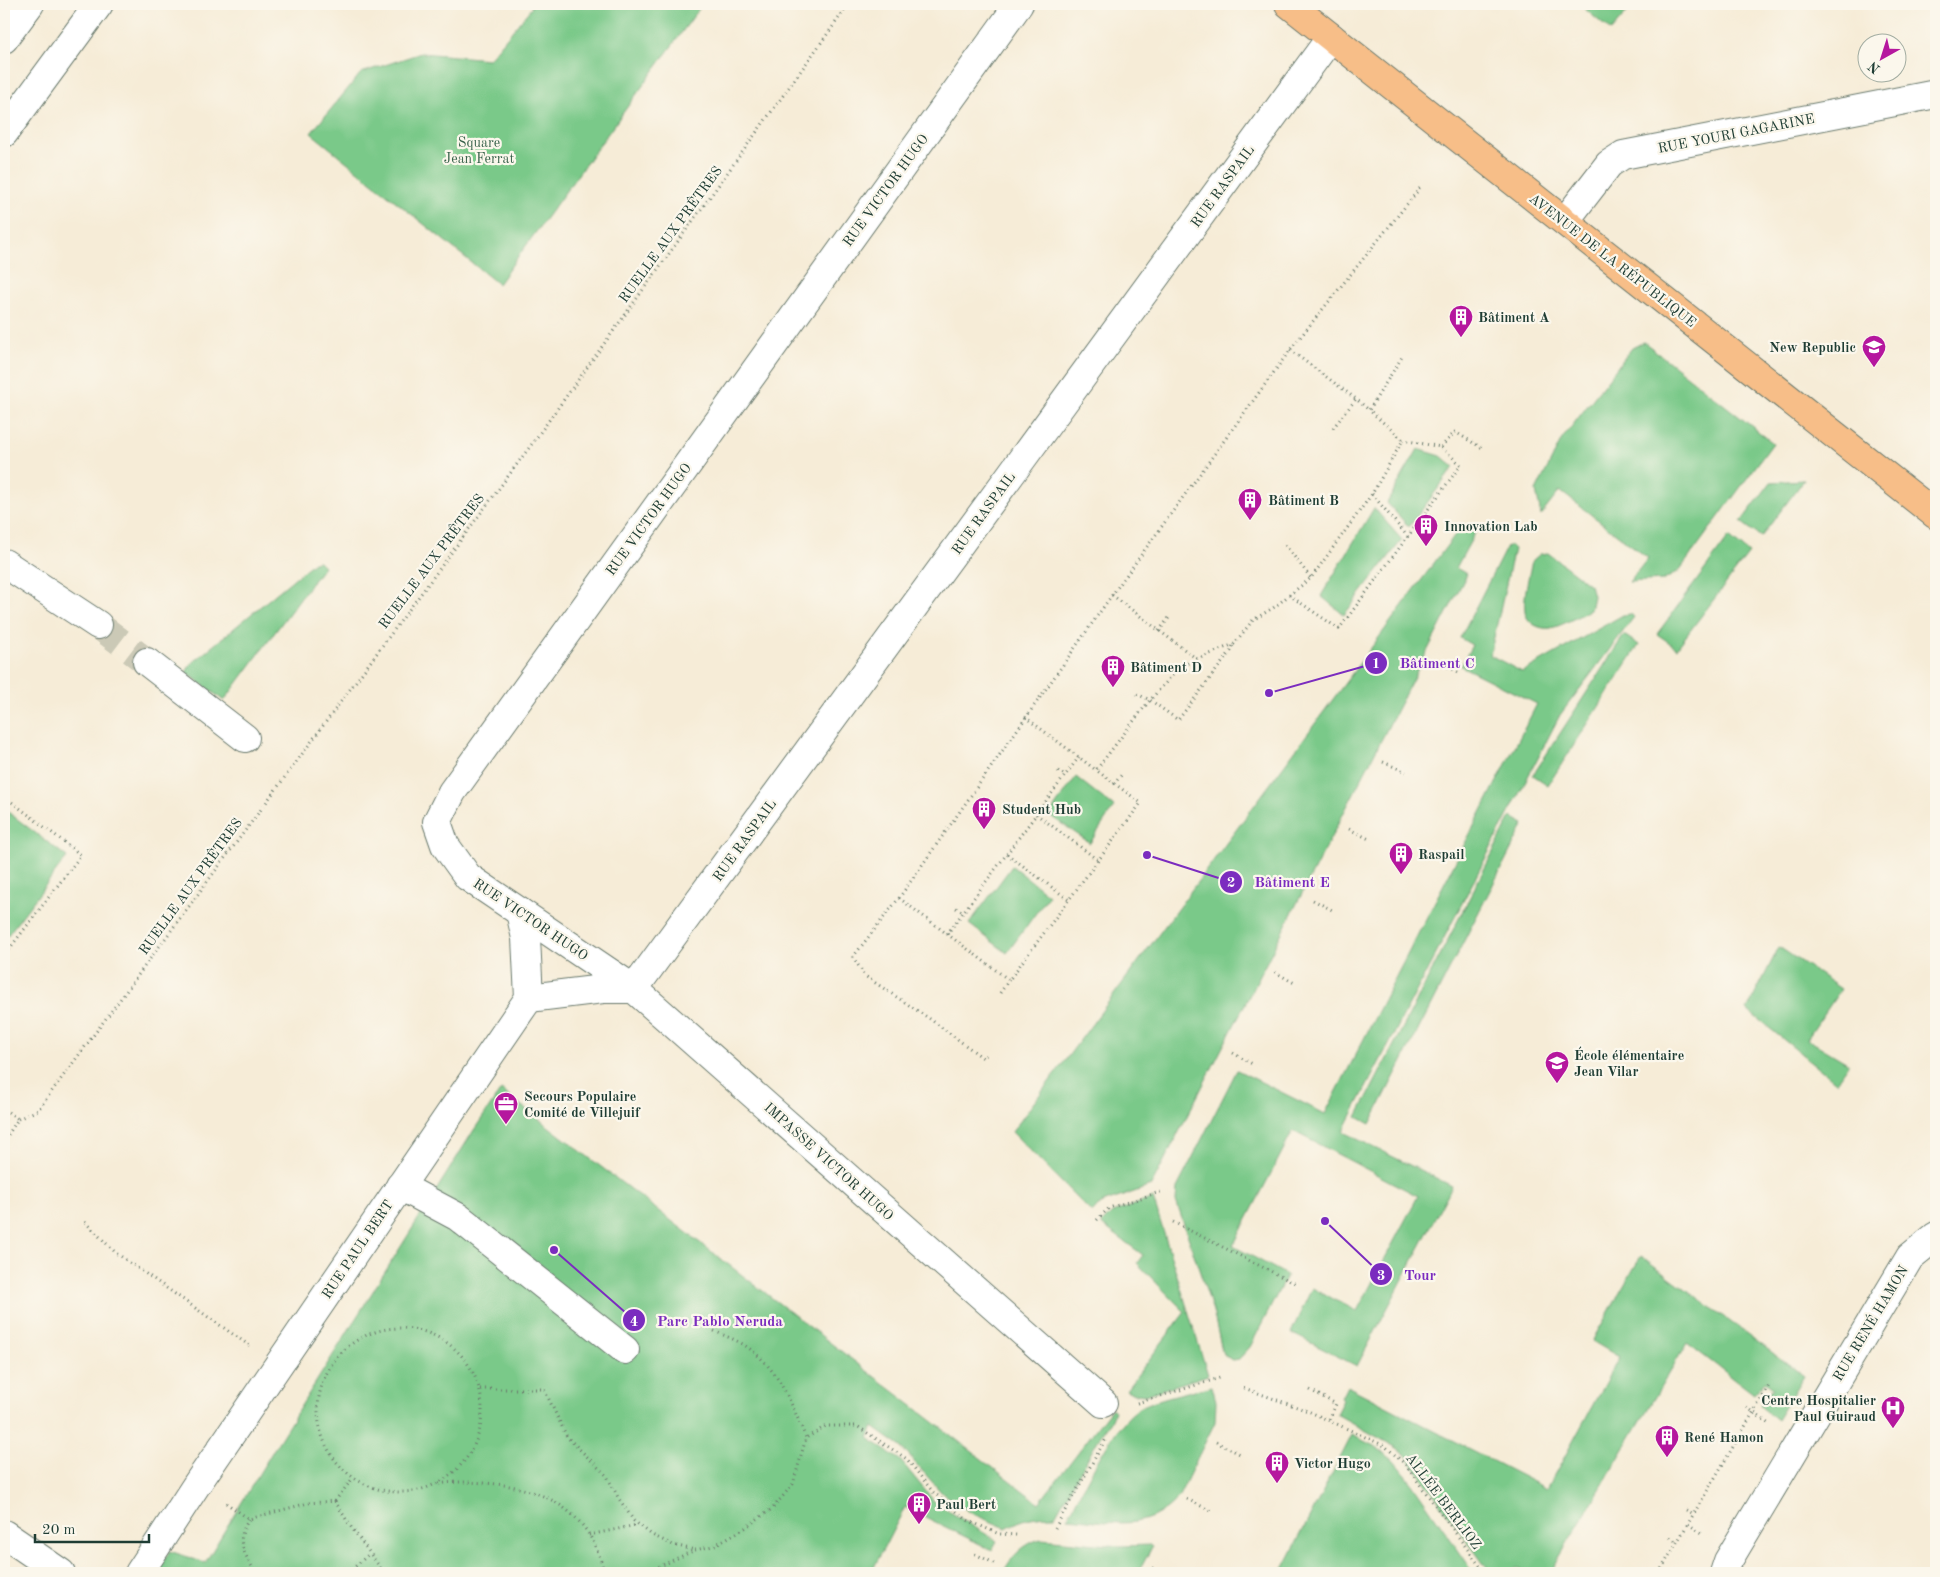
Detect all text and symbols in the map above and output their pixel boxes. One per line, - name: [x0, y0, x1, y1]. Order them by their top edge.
- north arrow: [1858, 32, 1908, 82]
- text: N: [1866, 58, 1883, 76]
- street label: RUE YOURI GAGARINE: [1657, 112, 1816, 156]
- street label: RUE VICTOR HUGO: [840, 132, 931, 249]
- park label: Square Jean Ferrat: [444, 136, 514, 166]
- street label: RUE RASPAIL: [1188, 143, 1257, 230]
- street label: RUELLE AUX PRÊTRES: [614, 162, 725, 305]
- street label: AVENUE DE LA RÉPUBLIQUE: [1526, 189, 1700, 330]
- building icon: Bâtiment A: [1448, 304, 1474, 338]
- place label: Bâtiment A: [1478, 311, 1550, 325]
- school or university icon: New Republic: [1861, 334, 1887, 368]
- place label: New Republic: [1769, 341, 1856, 355]
- street label: RUE VICTOR HUGO: [603, 461, 694, 578]
- street label: RUE RASPAIL: [949, 470, 1018, 557]
- building icon: Bâtiment B: [1237, 487, 1263, 521]
- street label: RUELLE AUX PRÊTRES: [374, 490, 487, 632]
- place label: Bâtiment B: [1268, 494, 1339, 508]
- building icon: Innovation Lab: [1413, 513, 1439, 547]
- place label: Innovation Lab: [1444, 520, 1538, 534]
- callout: Bâtiment C: [1364, 648, 1484, 678]
- building icon: Bâtiment D: [1100, 654, 1126, 688]
- text: 1: [1372, 657, 1380, 672]
- text: Bâtiment C: [1399, 657, 1475, 672]
- place label: Bâtiment D: [1130, 661, 1202, 675]
- building icon: Student Hub: [971, 796, 997, 830]
- street label: RUE RASPAIL: [710, 797, 779, 884]
- place label: Student Hub: [1002, 803, 1081, 817]
- street label: RUELLE AUX PRÊTRES: [134, 814, 245, 957]
- building icon: Raspail: [1388, 841, 1414, 875]
- place label: Raspail: [1418, 848, 1465, 862]
- callout: Bâtiment E: [1219, 867, 1339, 897]
- street label: RUE VICTOR HUGO: [471, 876, 590, 963]
- text: 2: [1227, 876, 1235, 891]
- text: Bâtiment E: [1254, 876, 1330, 891]
- place label: École élémentaire Jean Vilar: [1574, 1046, 1684, 1079]
- school or university icon: École élémentaire Jean Vilar: [1544, 1050, 1570, 1084]
- place label: Secours Populaire Comité de Villejuif: [524, 1090, 641, 1120]
- office icon: Secours Populaire Comité de Villejuif: [493, 1091, 519, 1125]
- street label: IMPASSE VICTOR HUGO: [761, 1100, 896, 1223]
- street label: RUE PAUL BERT: [320, 1198, 396, 1301]
- callout: Tour: [1369, 1259, 1446, 1289]
- street label: RUE RENÉ HAMON: [1828, 1262, 1911, 1384]
- text: 3: [1377, 1269, 1385, 1284]
- text: Tour: [1404, 1269, 1437, 1284]
- callout: Parc Pablo Neruda: [622, 1305, 793, 1335]
- text: 4: [630, 1315, 638, 1330]
- text: Parc Pablo Neruda: [657, 1315, 783, 1330]
- place label: Centre Hospitalier Paul Guiraud: [1761, 1394, 1876, 1424]
- hospital icon: Centre Hospitalier Paul Guiraud: [1880, 1395, 1906, 1429]
- building icon: René Hamon: [1654, 1424, 1680, 1458]
- place label: René Hamon: [1684, 1431, 1764, 1445]
- street label: ALLÉE BERLIOZ: [1403, 1449, 1486, 1552]
- building icon: Victor Hugo: [1264, 1450, 1290, 1484]
- place label: Victor Hugo: [1294, 1457, 1371, 1471]
- building icon: Paul Bert: [906, 1491, 932, 1525]
- place label: Paul Bert: [936, 1498, 996, 1512]
- scale bar: [35, 1512, 149, 1544]
- text: 20 m: [42, 1523, 76, 1538]

